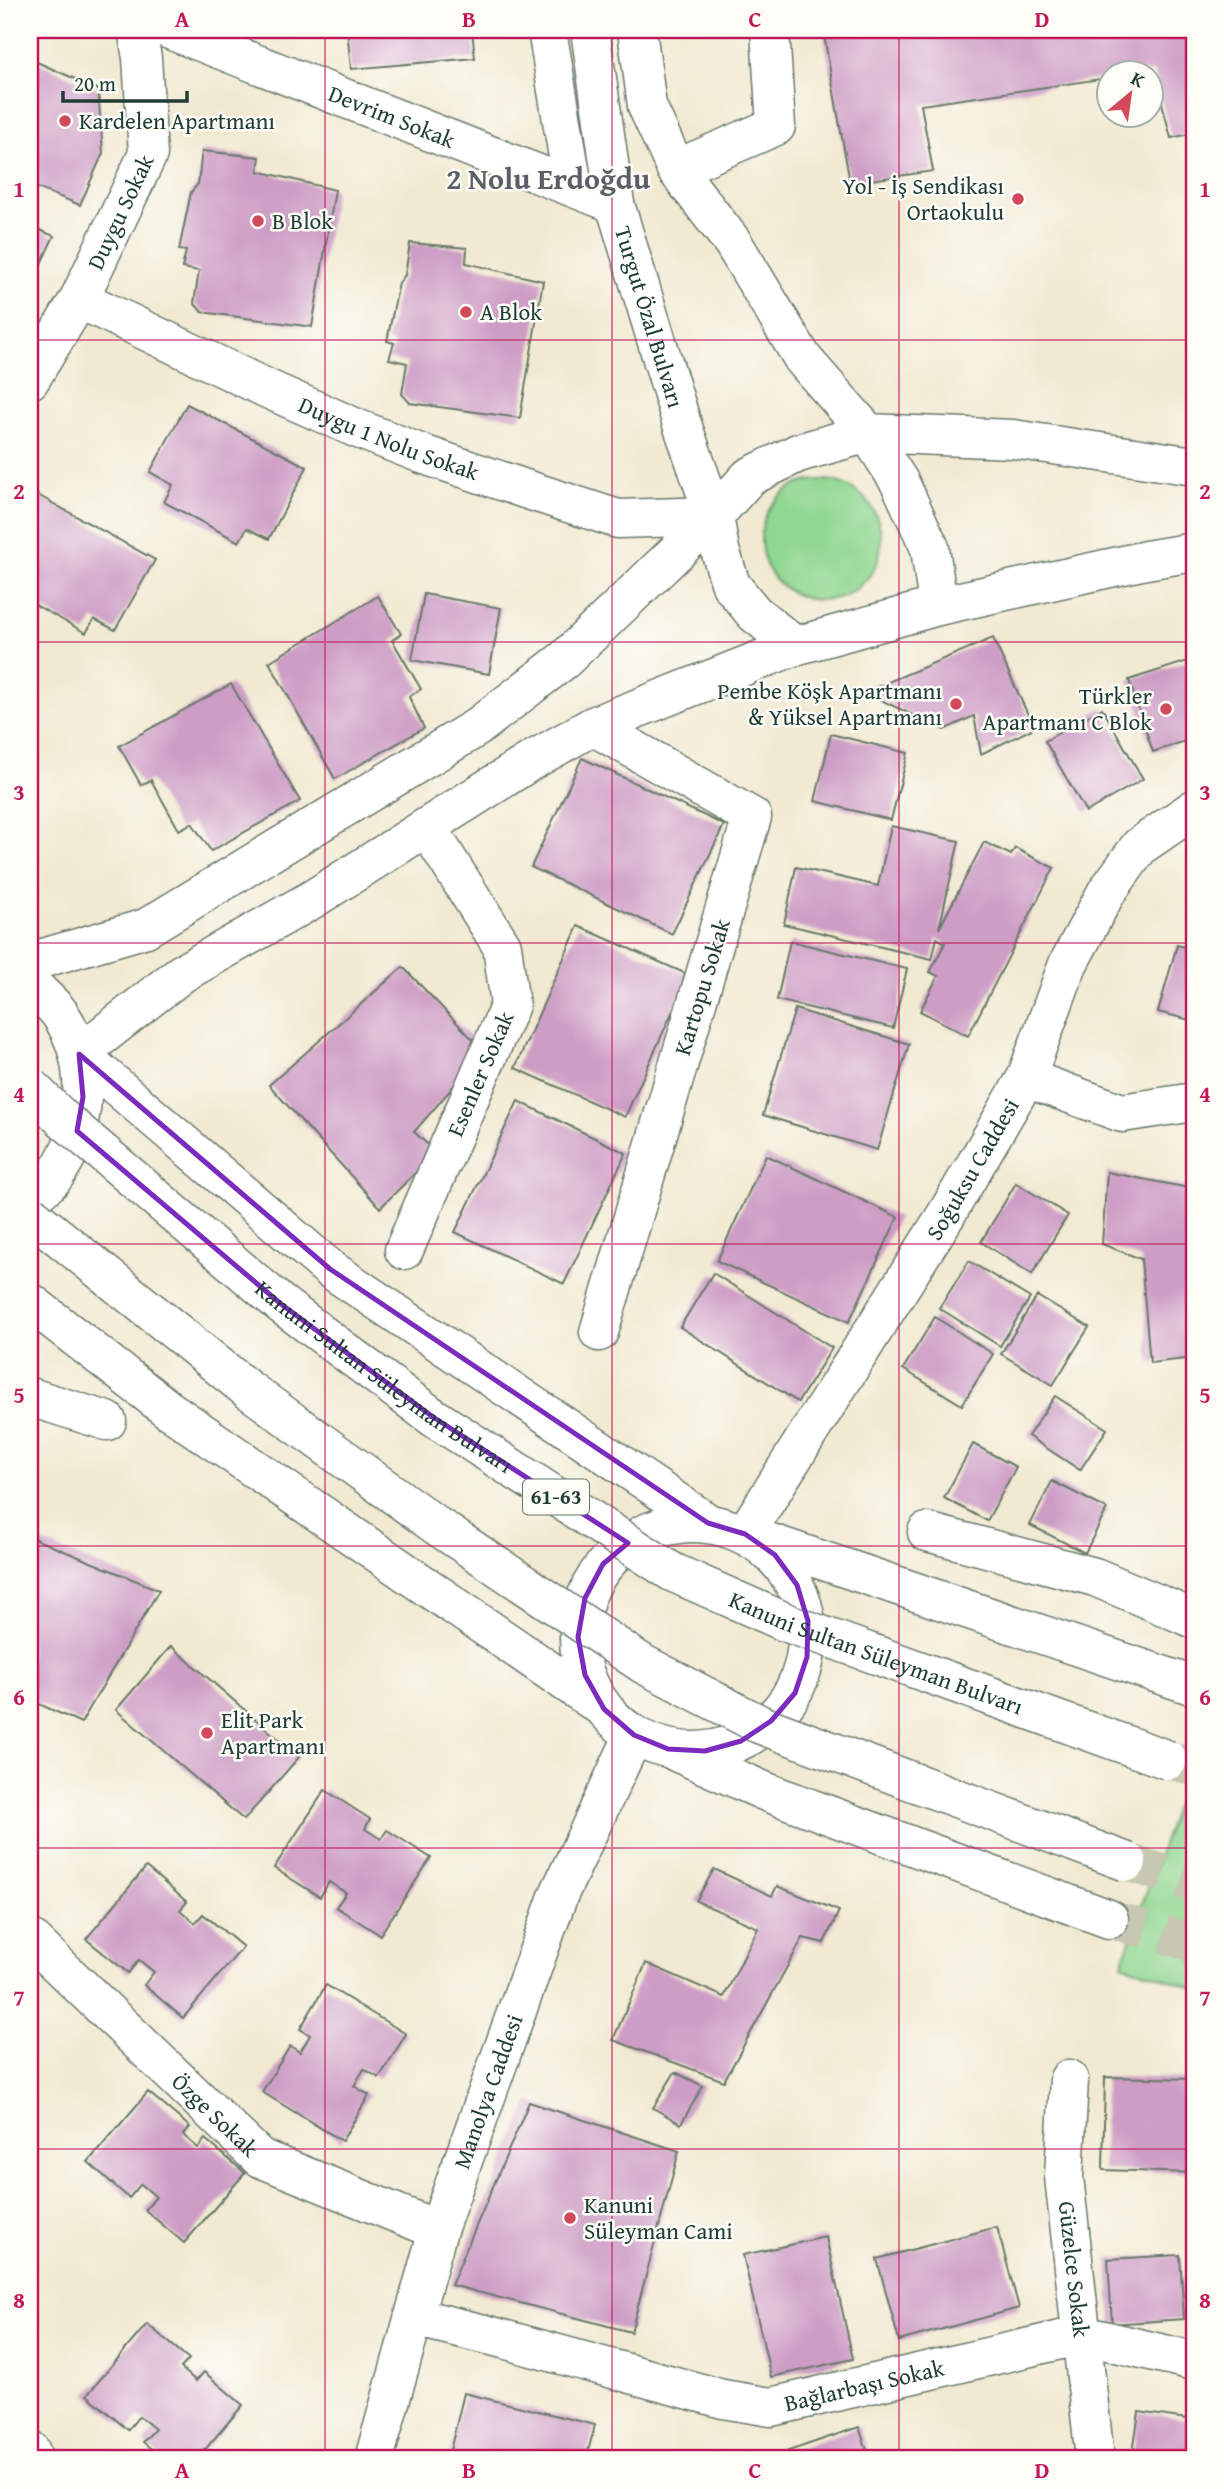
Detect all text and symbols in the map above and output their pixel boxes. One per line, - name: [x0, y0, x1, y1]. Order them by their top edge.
- text: A: [175, 2, 190, 35]
- text: B: [462, 2, 476, 35]
- text: C: [748, 2, 762, 35]
- text: D: [1035, 2, 1050, 35]
- scale bar: [63, 60, 187, 104]
- north arrow: [1094, 60, 1164, 130]
- text: K: [1126, 64, 1150, 94]
- text: 20 m: [74, 68, 116, 99]
- street label: Devrim Sokak: [324, 77, 460, 156]
- place label: Kardelen Apartmanı: [79, 104, 275, 137]
- marker: Kardelen Apartmanı: [57, 113, 73, 129]
- street label: Duygu Sokak: [78, 148, 162, 275]
- district label: 2 Nolu Erdoğdu: [446, 156, 651, 200]
- place label: Yol - İş Sendikası Ortaokulu: [842, 169, 1005, 228]
- text: 1: [13, 172, 25, 205]
- text: 1: [1199, 172, 1211, 205]
- marker: Yol - İş Sendikası Ortaokulu: [1010, 191, 1026, 207]
- place label: B Blok: [272, 204, 333, 237]
- marker: B Blok: [250, 213, 266, 229]
- street label: Turgut Özal Bulvarı: [607, 222, 693, 412]
- place label: A Blok: [480, 295, 542, 328]
- marker: A Blok: [458, 304, 474, 320]
- street label: Duygu 1 Nolu Sokak: [294, 388, 484, 488]
- text: 2: [13, 474, 25, 507]
- text: 2: [1199, 474, 1211, 507]
- place label: Pembe Köşk Apartmanı & Yüksel Apartmanı: [717, 674, 942, 733]
- place label: Türkler Apartmanı C Blok: [983, 679, 1153, 738]
- marker: Pembe Köşk Apartmanı & Yüksel Apartmanı: [948, 696, 964, 712]
- marker: Türkler Apartmanı C Blok: [1158, 701, 1174, 717]
- text: 3: [13, 775, 25, 808]
- text: 3: [1199, 775, 1211, 808]
- street label: Kartopu Sokak: [665, 914, 738, 1059]
- street label: Esenler Sokak: [438, 1005, 522, 1141]
- text: 4: [13, 1077, 25, 1110]
- text: 4: [1199, 1077, 1211, 1110]
- street label: Soğuksu Caddesi: [917, 1092, 1027, 1246]
- street label: Kanuni Sultan Süleyman Bulvarı: [248, 1272, 520, 1481]
- text: 5: [13, 1378, 25, 1411]
- text: 5: [1199, 1378, 1211, 1411]
- road number: 61-63: [523, 1480, 589, 1514]
- street label: Kanuni Sultan Süleyman Bulvarı: [724, 1582, 1028, 1722]
- text: 6: [13, 1680, 25, 1713]
- text: 6: [1199, 1680, 1211, 1713]
- place label: Elit Park Apartmanı: [221, 1703, 325, 1762]
- marker: Elit Park Apartmanı: [199, 1725, 215, 1741]
- text: 7: [13, 1981, 25, 2014]
- text: 7: [1199, 1981, 1211, 2014]
- street label: Manolya Caddesi: [444, 2009, 530, 2173]
- street label: Özge Sokak: [165, 2065, 266, 2164]
- place label: Kanuni Süleyman Cami: [584, 2188, 733, 2247]
- street label: Güzelce Sokak: [1051, 2200, 1099, 2339]
- marker: Kanuni Süleyman Cami: [562, 2210, 578, 2226]
- text: 8: [13, 2283, 25, 2316]
- text: 8: [1199, 2283, 1211, 2316]
- street label: Bağlarbaşı Sokak: [781, 2350, 947, 2419]
- text: A: [175, 2453, 190, 2486]
- text: B: [462, 2453, 476, 2486]
- text: C: [748, 2453, 762, 2486]
- text: D: [1035, 2453, 1050, 2486]

